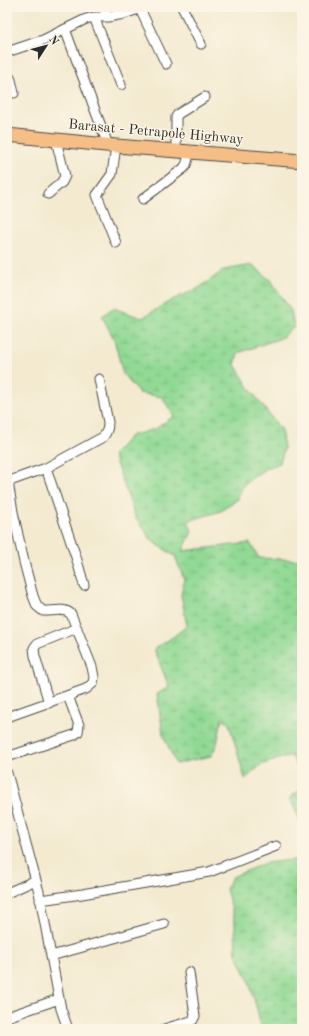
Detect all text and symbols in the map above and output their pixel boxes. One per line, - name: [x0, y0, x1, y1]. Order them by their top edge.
- north arrow: [26, 26, 66, 66]
- text: N: [46, 34, 60, 48]
- street label: Barasat - Petrapole Highway: [68, 117, 245, 147]

